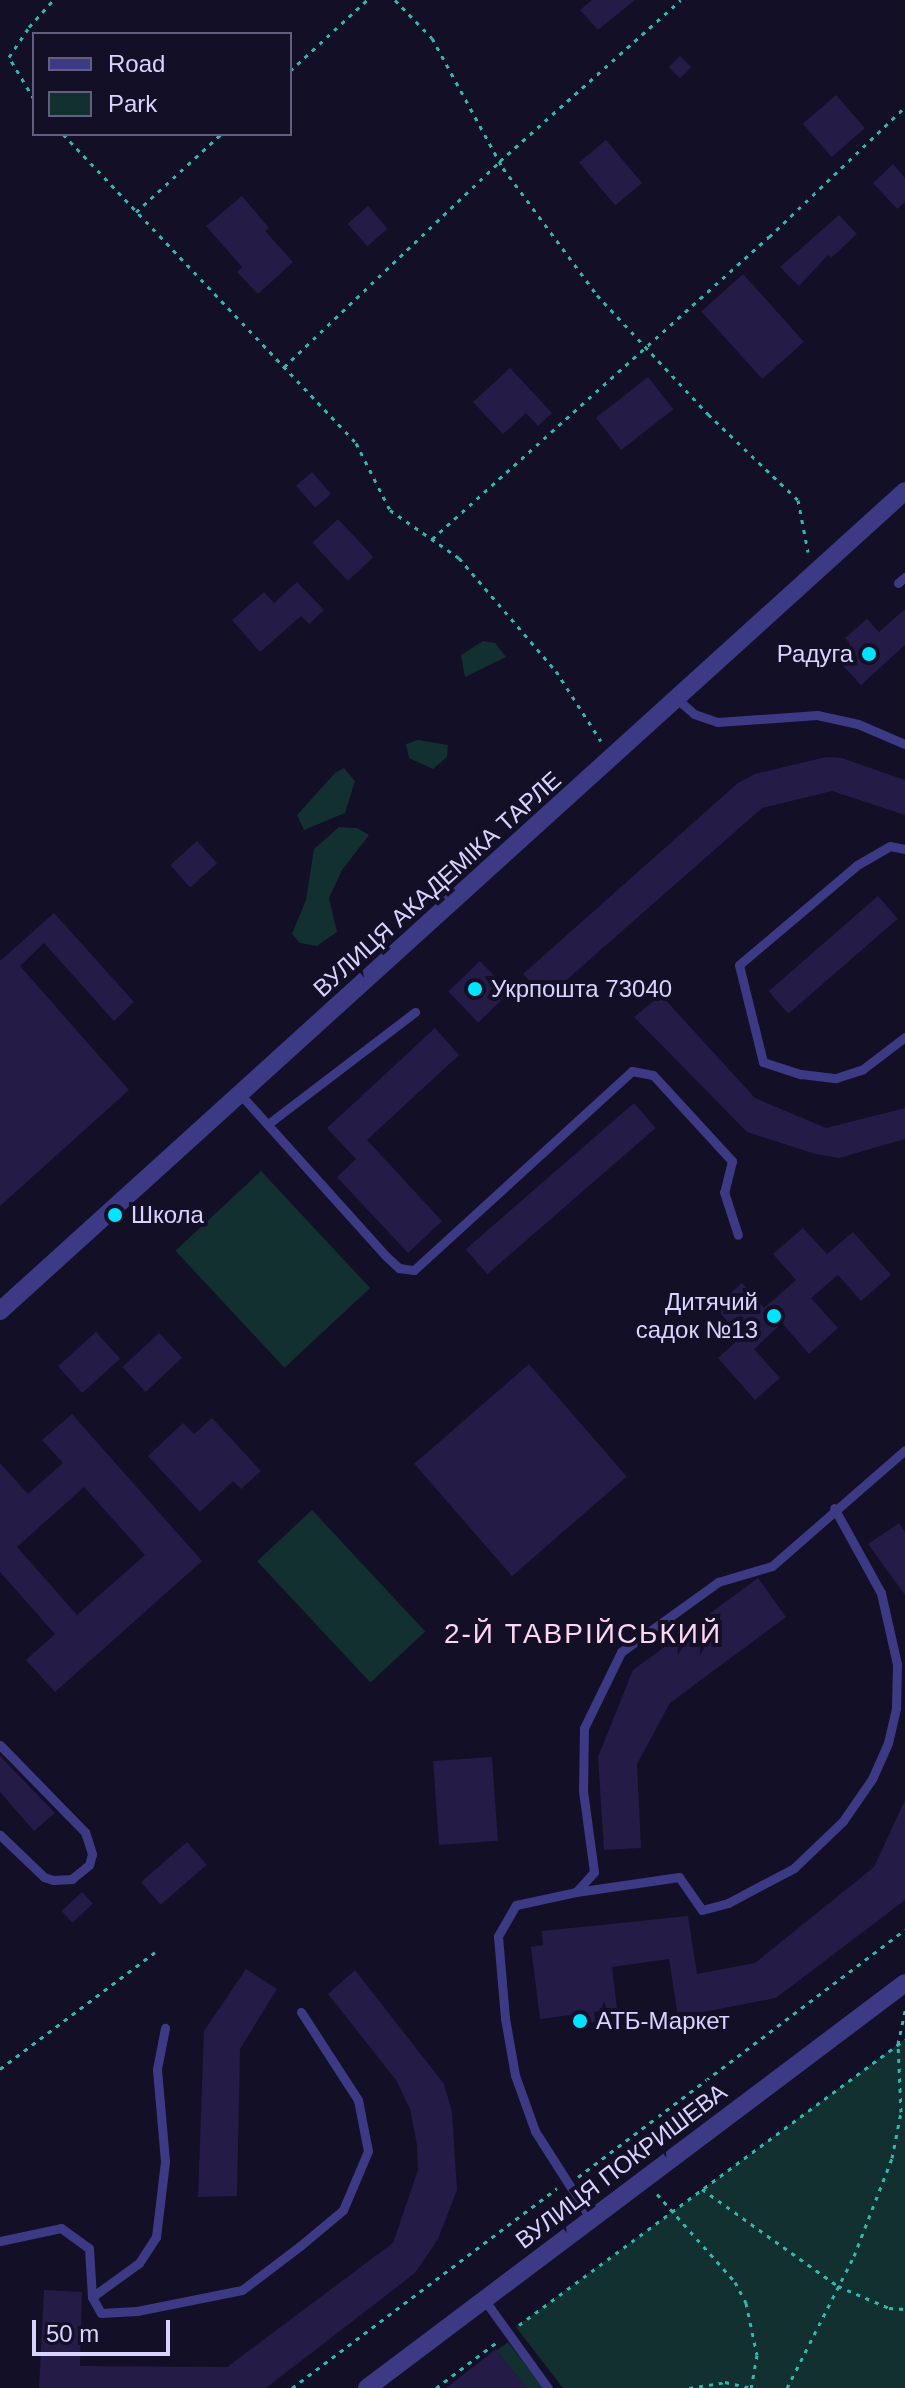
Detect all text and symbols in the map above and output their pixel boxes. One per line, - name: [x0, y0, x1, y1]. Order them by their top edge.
- legend: [32, 32, 292, 136]
- text: Road: [108, 50, 165, 77]
- text: Park: [108, 90, 157, 117]
- place label: Радуга: [777, 640, 853, 668]
- marker: Радуга: [860, 645, 878, 663]
- street label: ВУЛИЦЯ АКАДЕМІКА ТАРЛЕ: [307, 765, 567, 1003]
- place label: Укрпошта 73040: [491, 975, 672, 1003]
- marker: Укрпошта 73040: [466, 980, 484, 998]
- place label: Школа: [131, 1201, 204, 1229]
- marker: Школа: [106, 1206, 124, 1224]
- place label: Дитячий садок №13: [636, 1288, 758, 1344]
- marker: Дитячий садок №13: [765, 1307, 783, 1325]
- district label: 2-Й ТАВРІЙСЬКИЙ: [444, 1617, 722, 1651]
- place label: АТБ-Маркет: [596, 2007, 730, 2035]
- marker: АТБ-Маркет: [571, 2012, 589, 2030]
- street label: ВУЛИЦЯ ПОКРИШЕВА: [510, 2077, 732, 2255]
- scale bar: [36, 2304, 174, 2354]
- text: 50 m: [46, 2320, 99, 2347]

